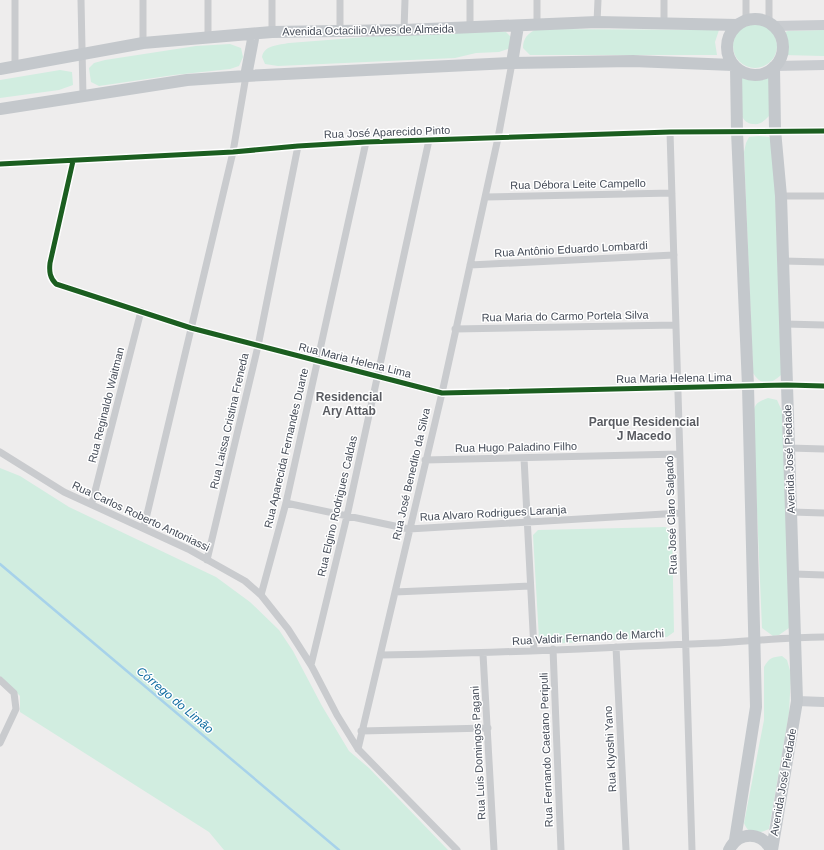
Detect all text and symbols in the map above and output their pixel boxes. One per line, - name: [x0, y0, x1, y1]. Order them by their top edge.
- street label: Avenida Octacilio Alves de Almeida: [282, 22, 455, 37]
- street label: Rua José Aparecido Pinto: [324, 124, 450, 140]
- street label: Rua Débora Leite Campello: [510, 177, 646, 191]
- street label: Rua Antônio Eduardo Lombardi: [494, 239, 648, 259]
- street label: Rua Maria do Carmo Portela Silva: [481, 309, 649, 323]
- street label: Rua Maria Helena Lima: [297, 340, 413, 380]
- street label: Rua Reginaldo Waitman: [86, 346, 126, 464]
- street label: Rua Laissa Cristina Freneda: [207, 351, 251, 490]
- street label: Rua Aparecida Fernandes Duarte: [262, 367, 310, 529]
- street label: Rua Maria Helena Lima: [616, 371, 733, 385]
- district label: Residencial Ary Attab: [316, 390, 382, 418]
- street label: Avenida José Piedade: [781, 404, 797, 514]
- street label: Rua José Benedito da Silva: [390, 406, 432, 541]
- district label: Parque Residencial J Macedo: [589, 415, 699, 443]
- street label: Rua Elgino Rodrigues Caldas: [315, 434, 359, 578]
- street label: Rua Hugo Paladino Filho: [455, 440, 577, 454]
- street label: Rua José Claro Salgado: [663, 455, 679, 575]
- street label: Rua Carlos Roberto Antoniassi: [70, 479, 212, 553]
- street label: Rua Alvaro Rodrigues Laranja: [419, 503, 567, 523]
- street label: Rua Valdir Fernando de Marchi: [512, 627, 664, 647]
- water label: Córrego do Limão: [134, 664, 217, 736]
- street label: Rua Fernando Caetano Peripuli: [537, 672, 555, 828]
- street label: Rua Luís Domingos Pagani: [469, 686, 487, 820]
- street label: Rua Klyoshi Yano: [602, 706, 618, 792]
- street label: Avenida José Piedade: [768, 727, 798, 837]

